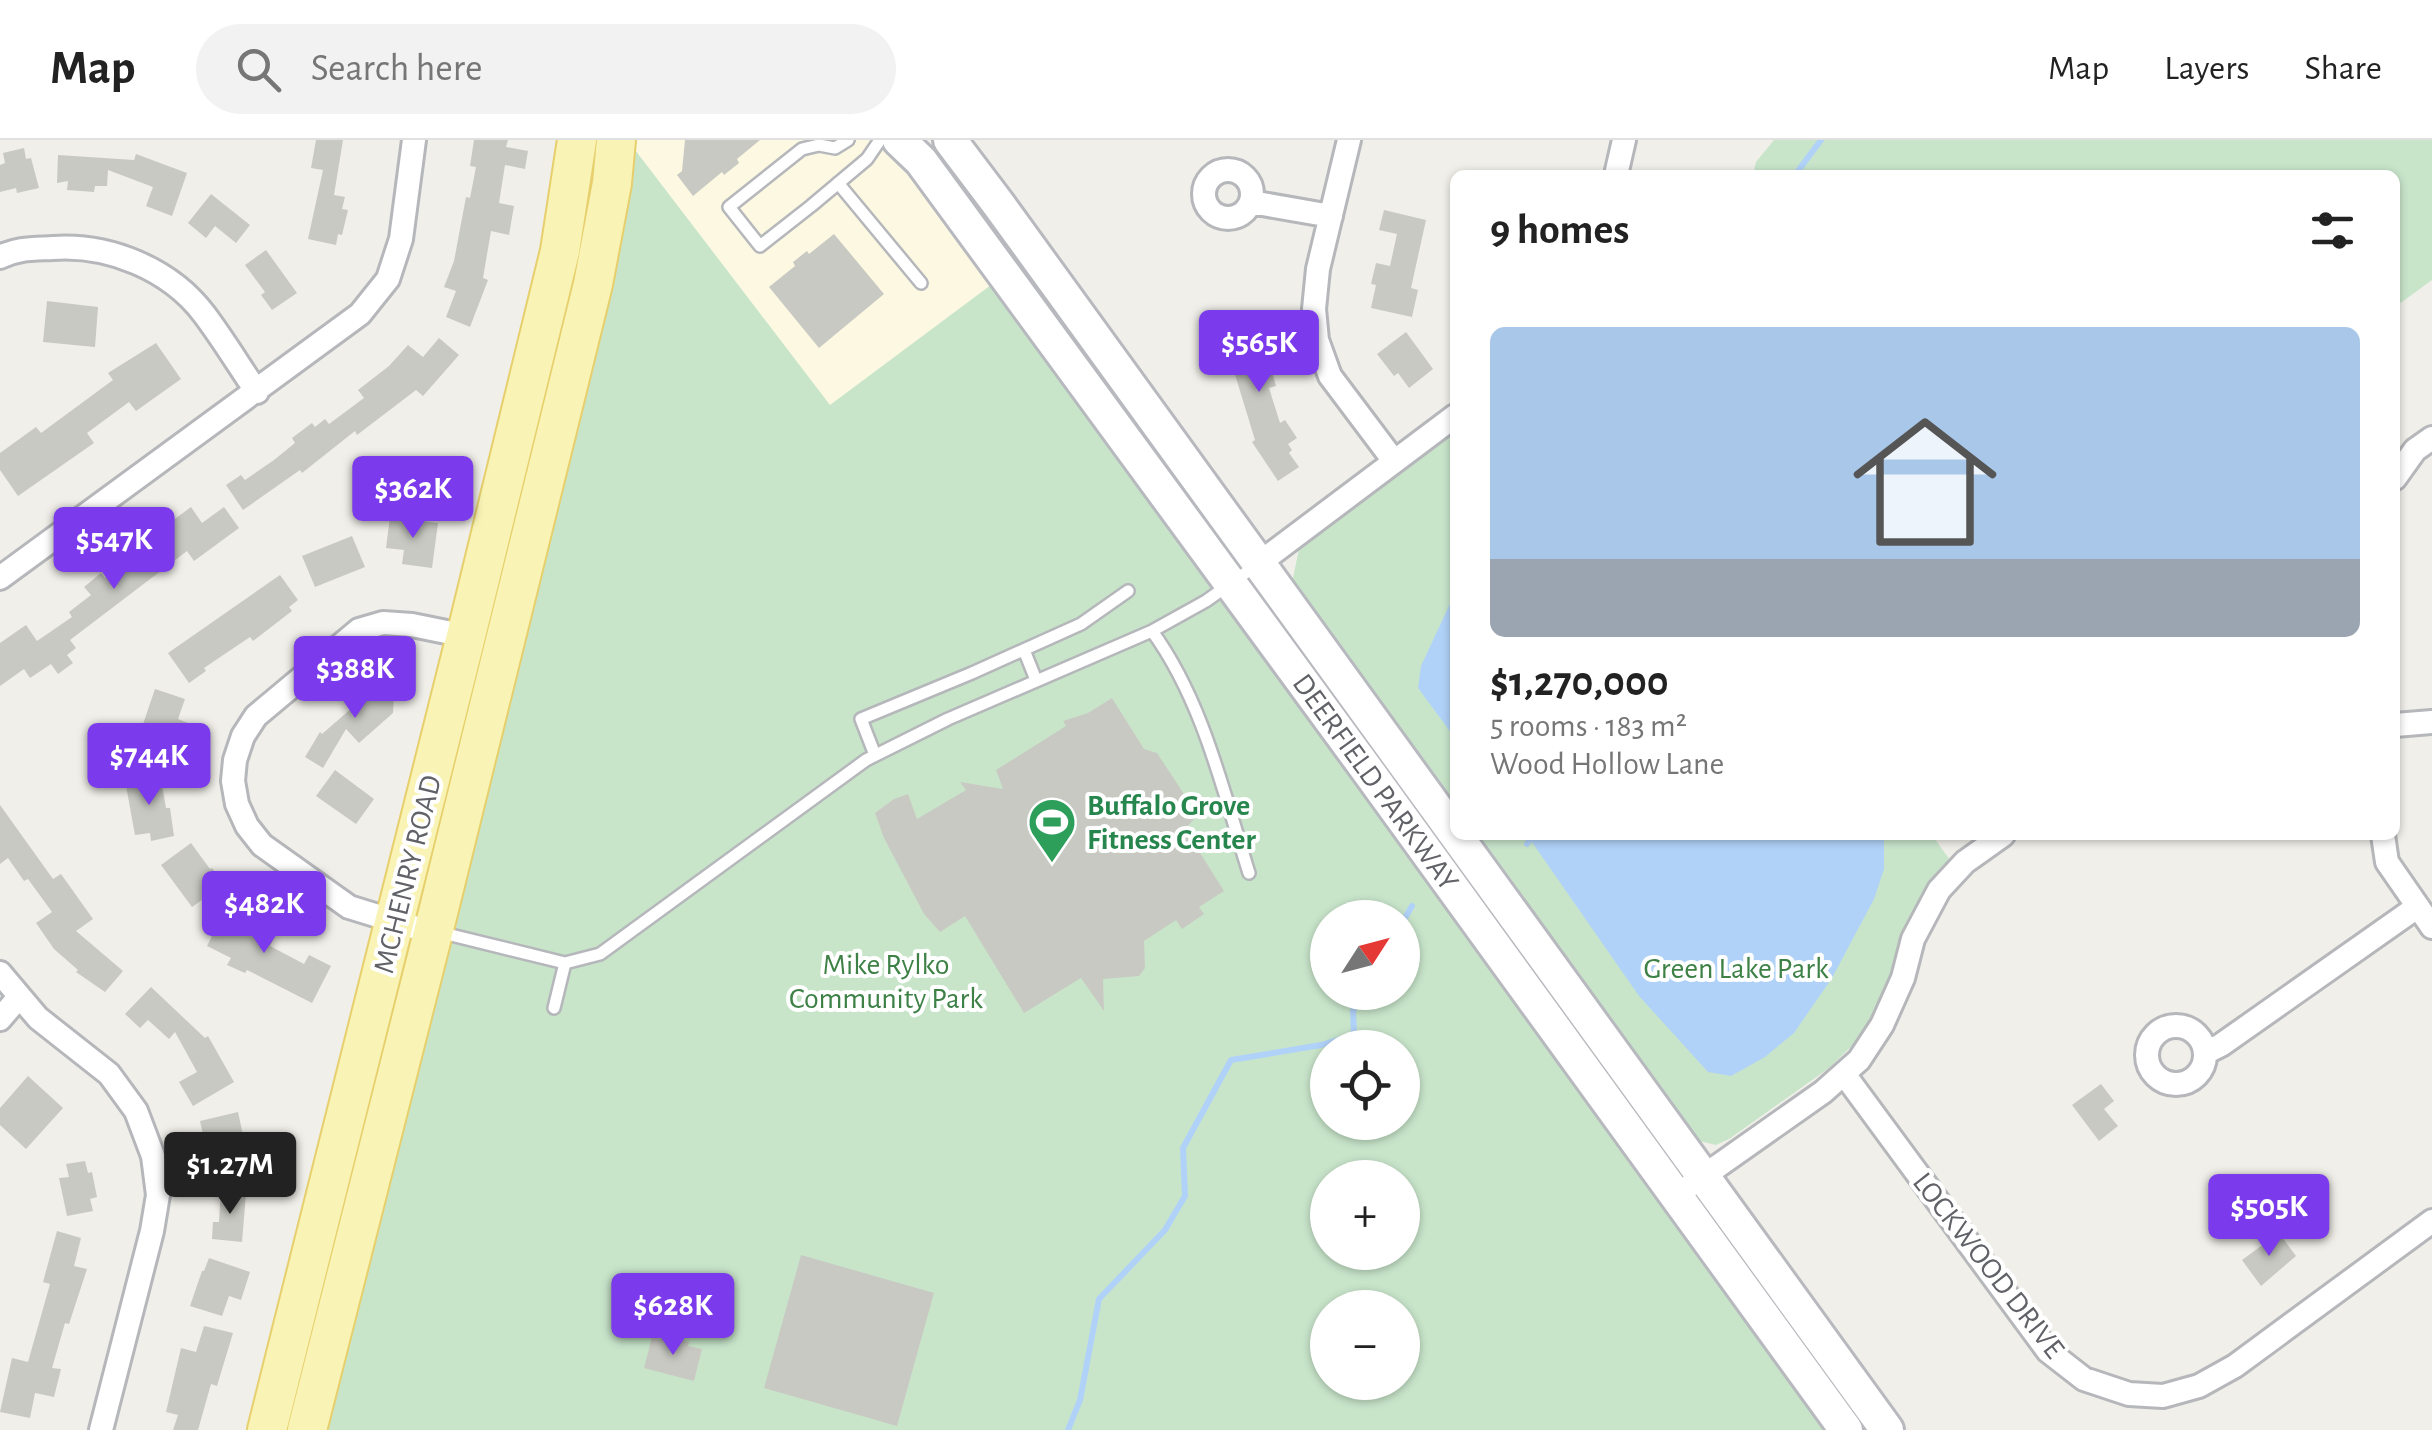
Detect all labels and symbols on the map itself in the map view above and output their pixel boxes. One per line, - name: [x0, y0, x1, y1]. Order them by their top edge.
- pin: $565K: [1189, 310, 1329, 395]
- pin: $362K: [343, 456, 483, 541]
- pin: $547K: [44, 507, 184, 592]
- pin: $388K: [285, 636, 425, 721]
- street label: DEERFIELD PARKWAY: [1287, 669, 1464, 897]
- pin: $744K: [79, 723, 219, 808]
- street label: MCHENRY ROAD: [369, 772, 447, 976]
- place label: Buffalo Grove Fitness Center: [1087, 791, 1256, 855]
- sports icon: Buffalo Grove Fitness Center: [1026, 796, 1078, 864]
- pin: $482K: [194, 871, 334, 956]
- north arrow: [1310, 900, 1420, 1010]
- park label: Mike Rylko Community Park: [789, 950, 983, 1014]
- park label: Green Lake Park: [1643, 954, 1829, 984]
- pin: $1.27M: [149, 1132, 311, 1217]
- street label: LOCKWOOD DRIVE: [1907, 1167, 2070, 1364]
- pin: $505K: [2199, 1174, 2339, 1259]
- pin: $628K: [603, 1273, 743, 1358]

